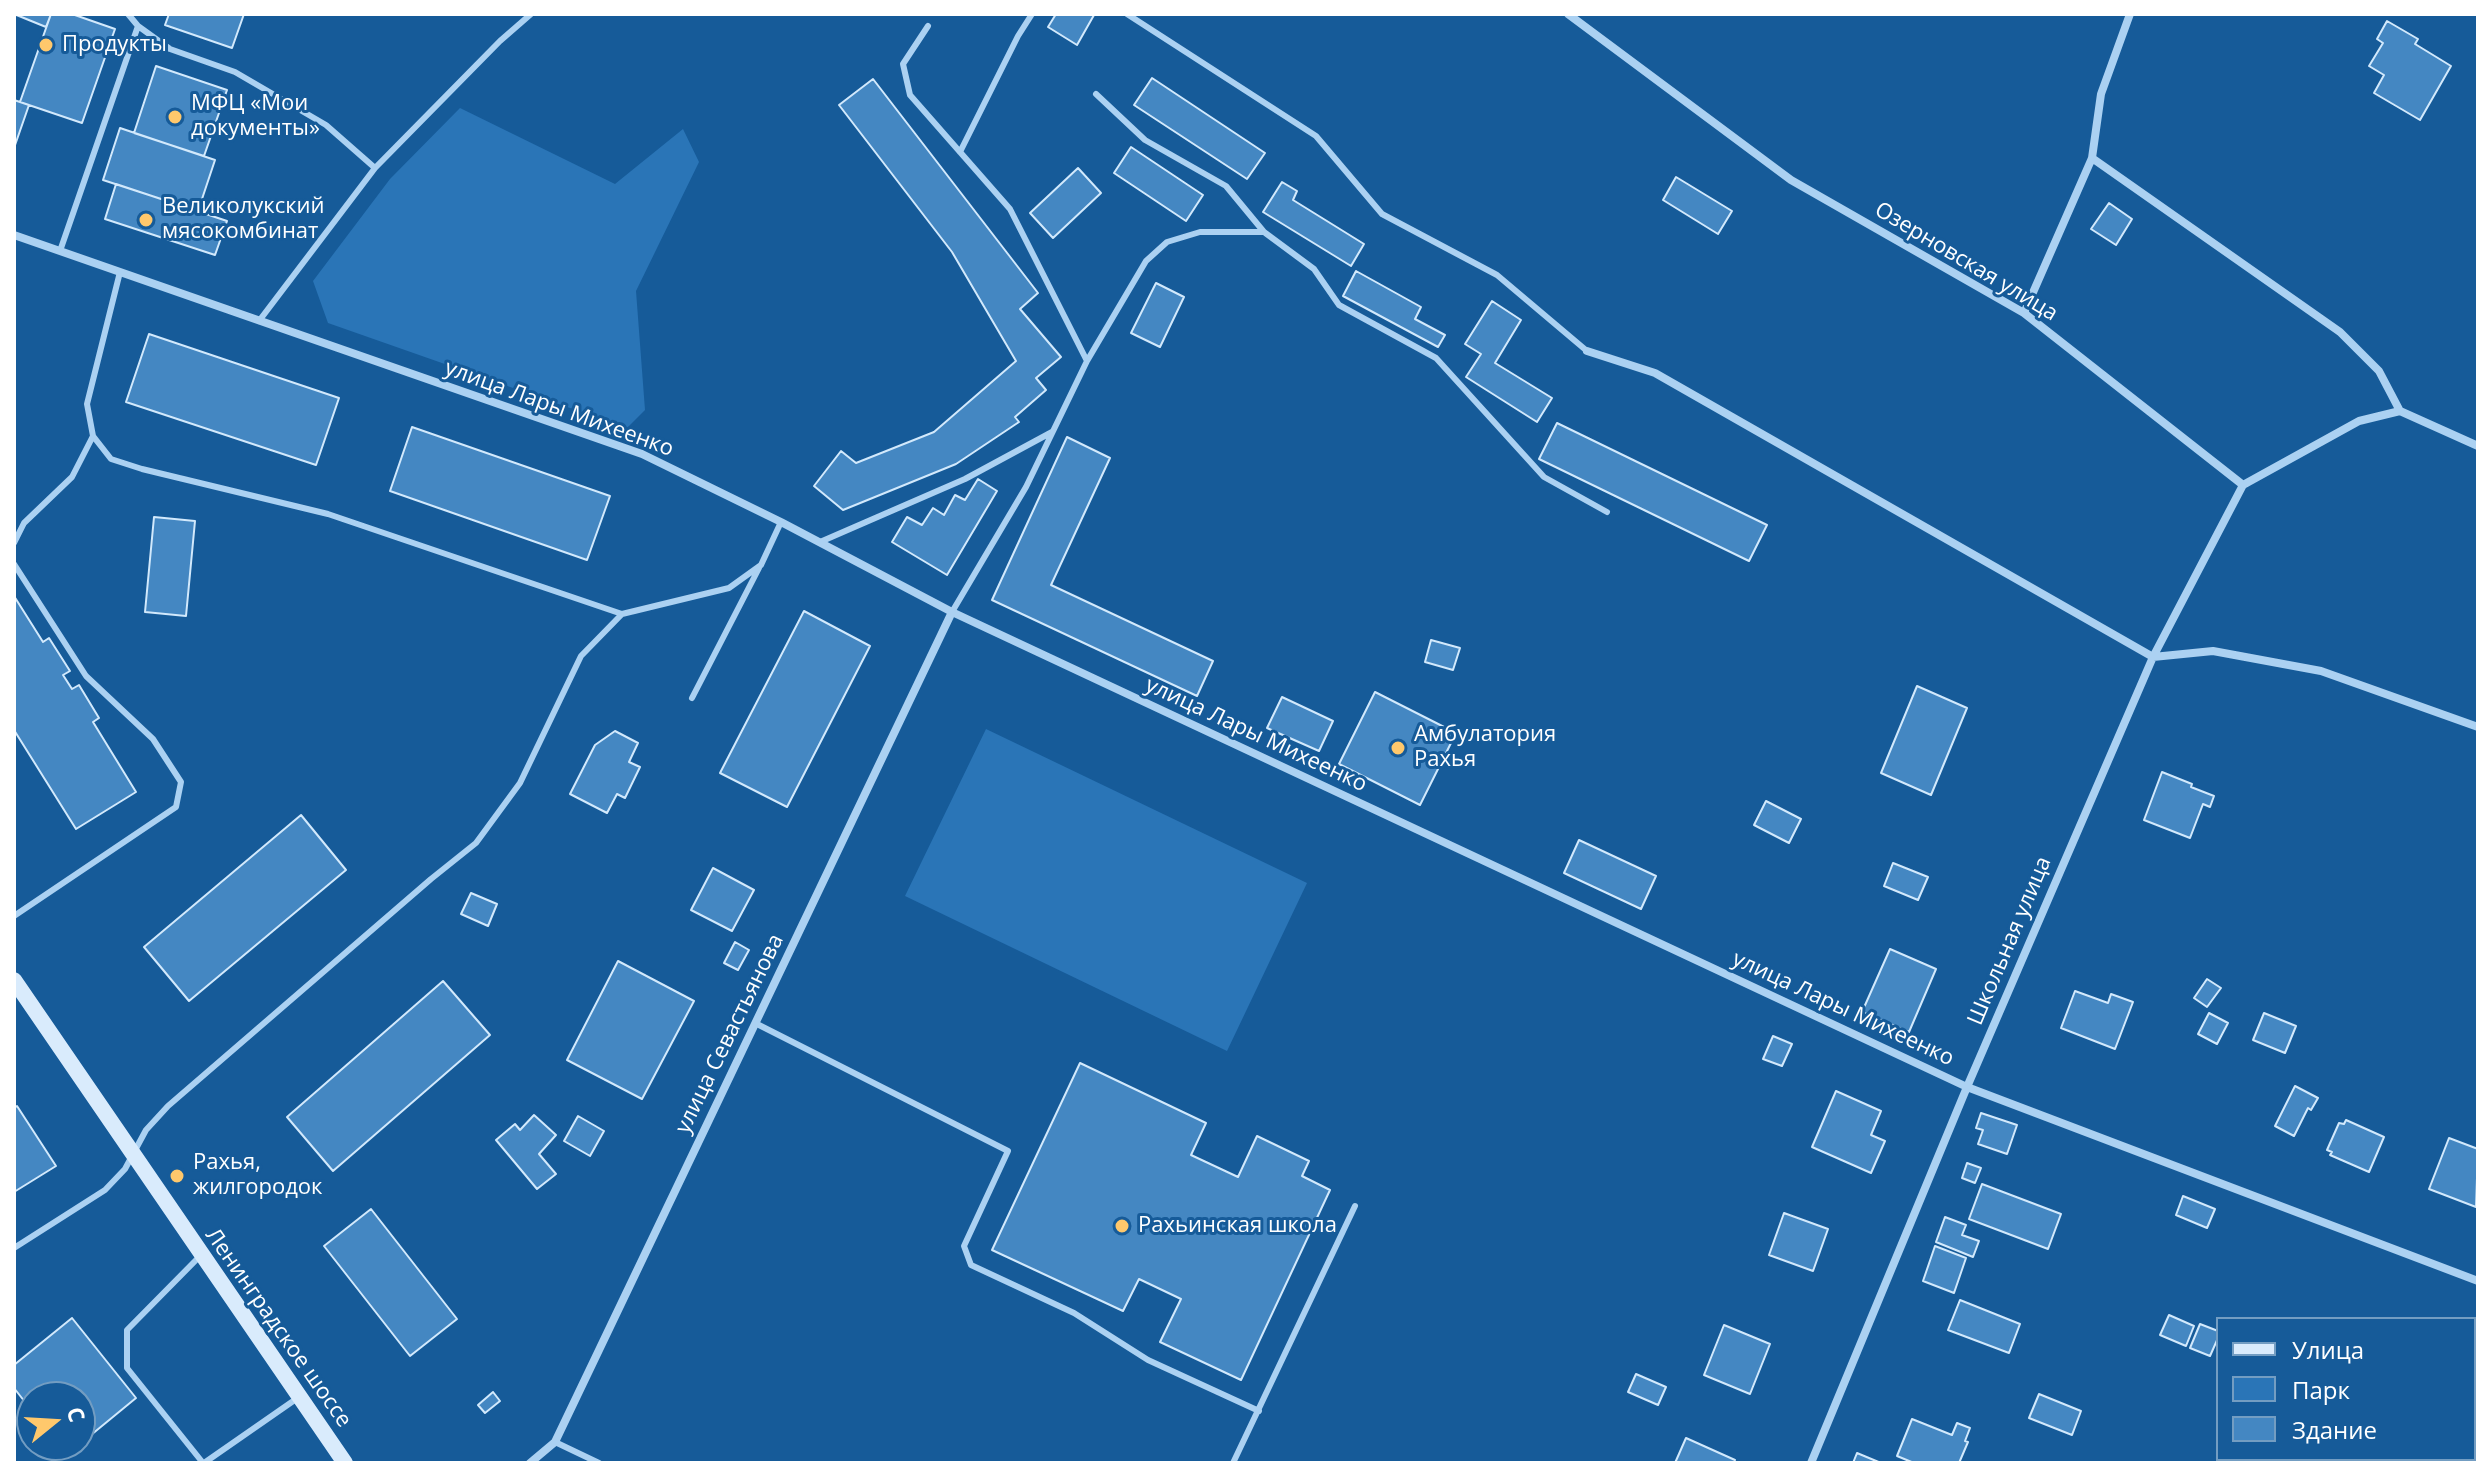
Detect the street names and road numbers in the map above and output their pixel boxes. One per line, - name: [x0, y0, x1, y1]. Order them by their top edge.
- street label: Озерновская улица: [1870, 197, 2062, 327]
- street label: улица Лары Михеенко: [441, 355, 677, 463]
- street label: улица Лары Михеенко: [1141, 672, 1371, 798]
- street label: Школьная улица: [1963, 853, 2057, 1029]
- street label: улица Севастьянова: [670, 930, 790, 1138]
- street label: улица Лары Михеенко: [1728, 946, 1958, 1072]
- street label: Ленинградское шоссе: [199, 1223, 357, 1433]

